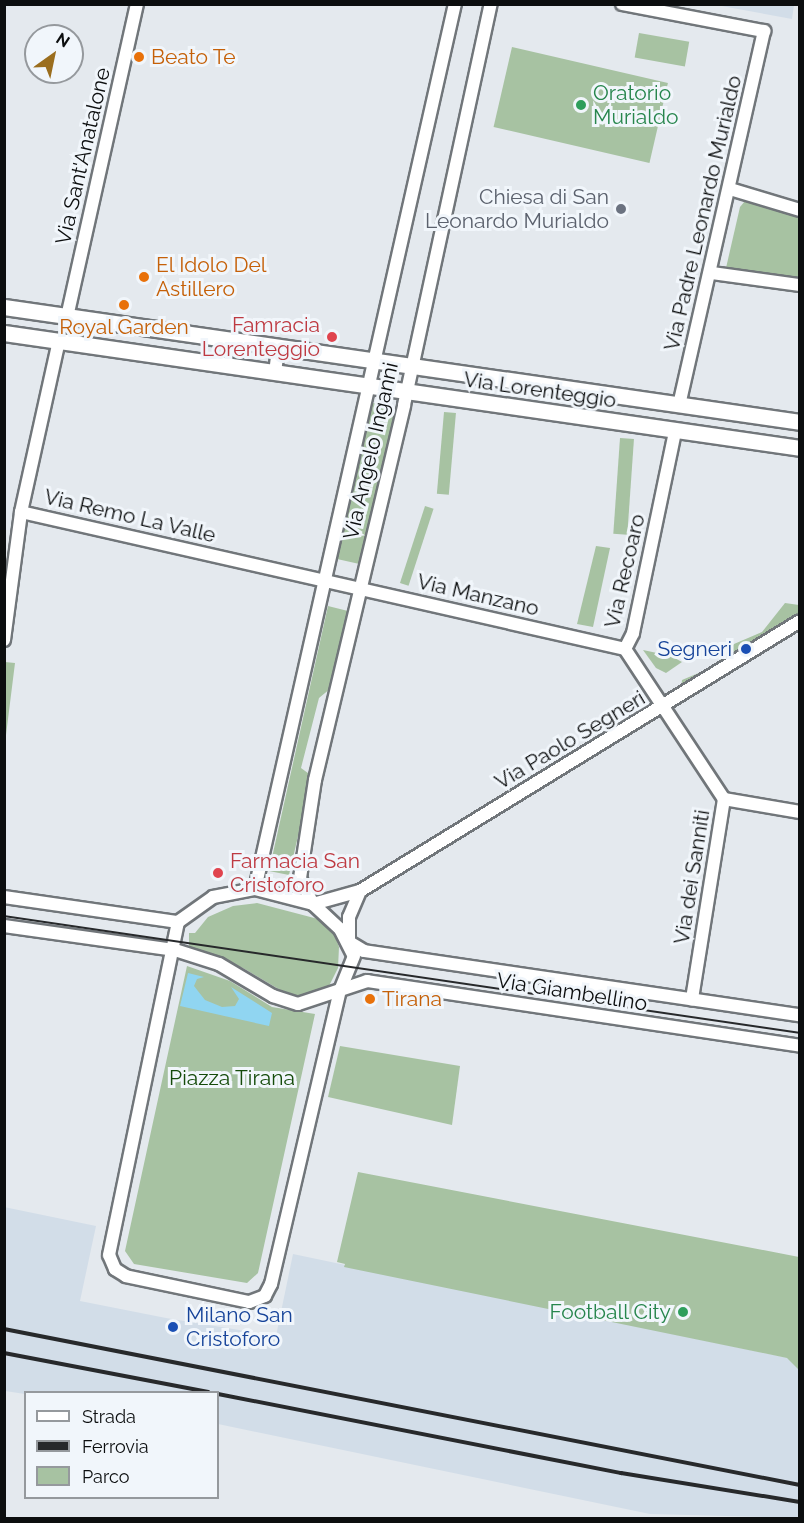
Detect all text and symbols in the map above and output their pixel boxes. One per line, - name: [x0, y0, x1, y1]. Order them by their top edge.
- north arrow: [24, 24, 84, 84]
- text: N: [53, 29, 73, 51]
- place label: Beato Te: [151, 44, 236, 70]
- marker: Beato Te: [132, 50, 146, 64]
- street label: Via Sant'Anatalone: [50, 65, 116, 247]
- street label: Via Padre Leonardo Murialdo: [659, 73, 747, 353]
- place label: Oratorio Murialdo: [593, 80, 679, 130]
- marker: Oratorio Murialdo: [574, 98, 588, 112]
- place label: Chiesa di San Leonardo Murialdo: [425, 184, 609, 234]
- marker: Chiesa di San Leonardo Murialdo: [614, 202, 628, 216]
- place label: El Idolo Del Astillero: [156, 252, 267, 302]
- marker: El Idolo Del Astillero: [137, 270, 151, 284]
- marker: Royal Garden: [117, 298, 131, 312]
- place label: Famracia Lorenteggio: [202, 312, 320, 362]
- place label: Royal Garden: [59, 314, 189, 340]
- marker: Famracia Lorenteggio: [325, 330, 339, 344]
- street label: Via Angelo Inganni: [338, 360, 404, 542]
- street label: Via Lorenteggio: [462, 367, 618, 413]
- street label: Via Remo La Valle: [41, 484, 219, 548]
- street label: Via Recoaro: [600, 512, 650, 630]
- street label: Via Manzano: [415, 569, 541, 621]
- place label: Segneri: [657, 636, 732, 662]
- marker: Segneri: [737, 640, 755, 658]
- street label: Via Paolo Segneri: [490, 685, 650, 795]
- street label: Via dei Sanniti: [669, 808, 715, 946]
- place label: Farmacia San Cristoforo: [230, 848, 360, 898]
- marker: Farmacia San Cristoforo: [211, 866, 225, 880]
- street label: Via Giambellino: [495, 968, 649, 1016]
- place label: Tirana: [382, 986, 442, 1012]
- marker: Tirana: [363, 992, 377, 1006]
- park label: Piazza Tirana: [169, 1065, 295, 1091]
- place label: Football City: [549, 1299, 671, 1325]
- place label: Milano San Cristoforo: [186, 1302, 293, 1352]
- marker: Football City: [676, 1305, 690, 1319]
- marker: Milano San Cristoforo: [164, 1318, 182, 1336]
- legend: [24, 1391, 219, 1499]
- text: Strada: [82, 1406, 136, 1427]
- text: Ferrovia: [82, 1436, 149, 1457]
- text: Parco: [82, 1466, 129, 1487]

